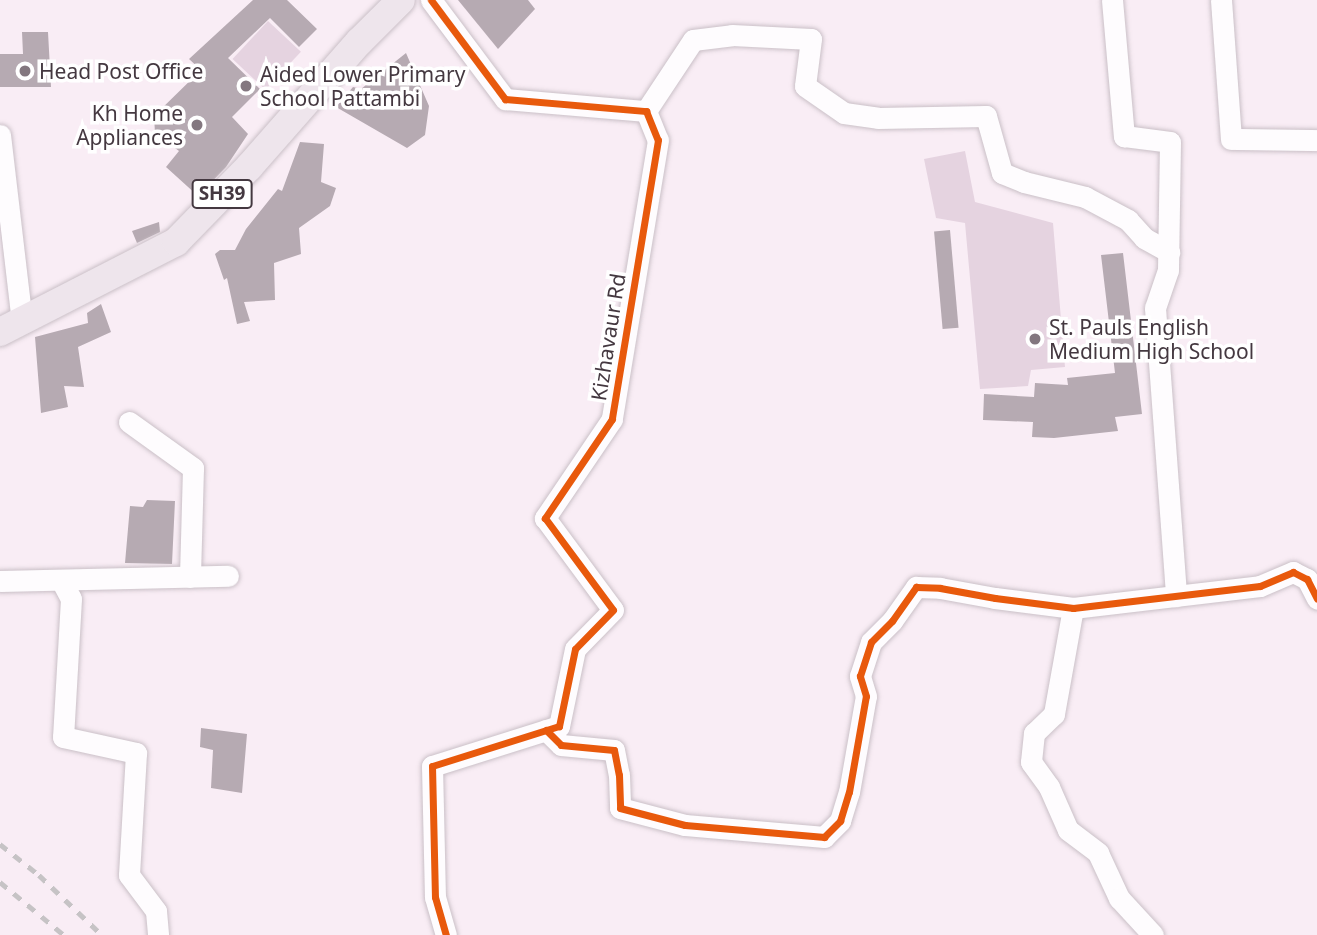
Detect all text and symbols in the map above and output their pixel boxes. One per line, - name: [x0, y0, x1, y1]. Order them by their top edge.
- place label: Head Post Office: [39, 58, 203, 84]
- place label: Aided Lower Primary School Pattambi: [260, 61, 465, 111]
- marker: Head Post Office: [17, 63, 33, 79]
- marker: Aided Lower Primary School Pattambi: [238, 78, 254, 94]
- place label: Kh Home Appliances: [76, 100, 183, 150]
- marker: Kh Home Appliances: [189, 117, 205, 133]
- road number: SH39: [190, 178, 254, 210]
- street label: Kizhavaur Rd: [585, 272, 631, 402]
- place label: St. Pauls English Medium High School: [1049, 314, 1254, 364]
- marker: St. Pauls English Medium High School: [1027, 331, 1043, 347]

